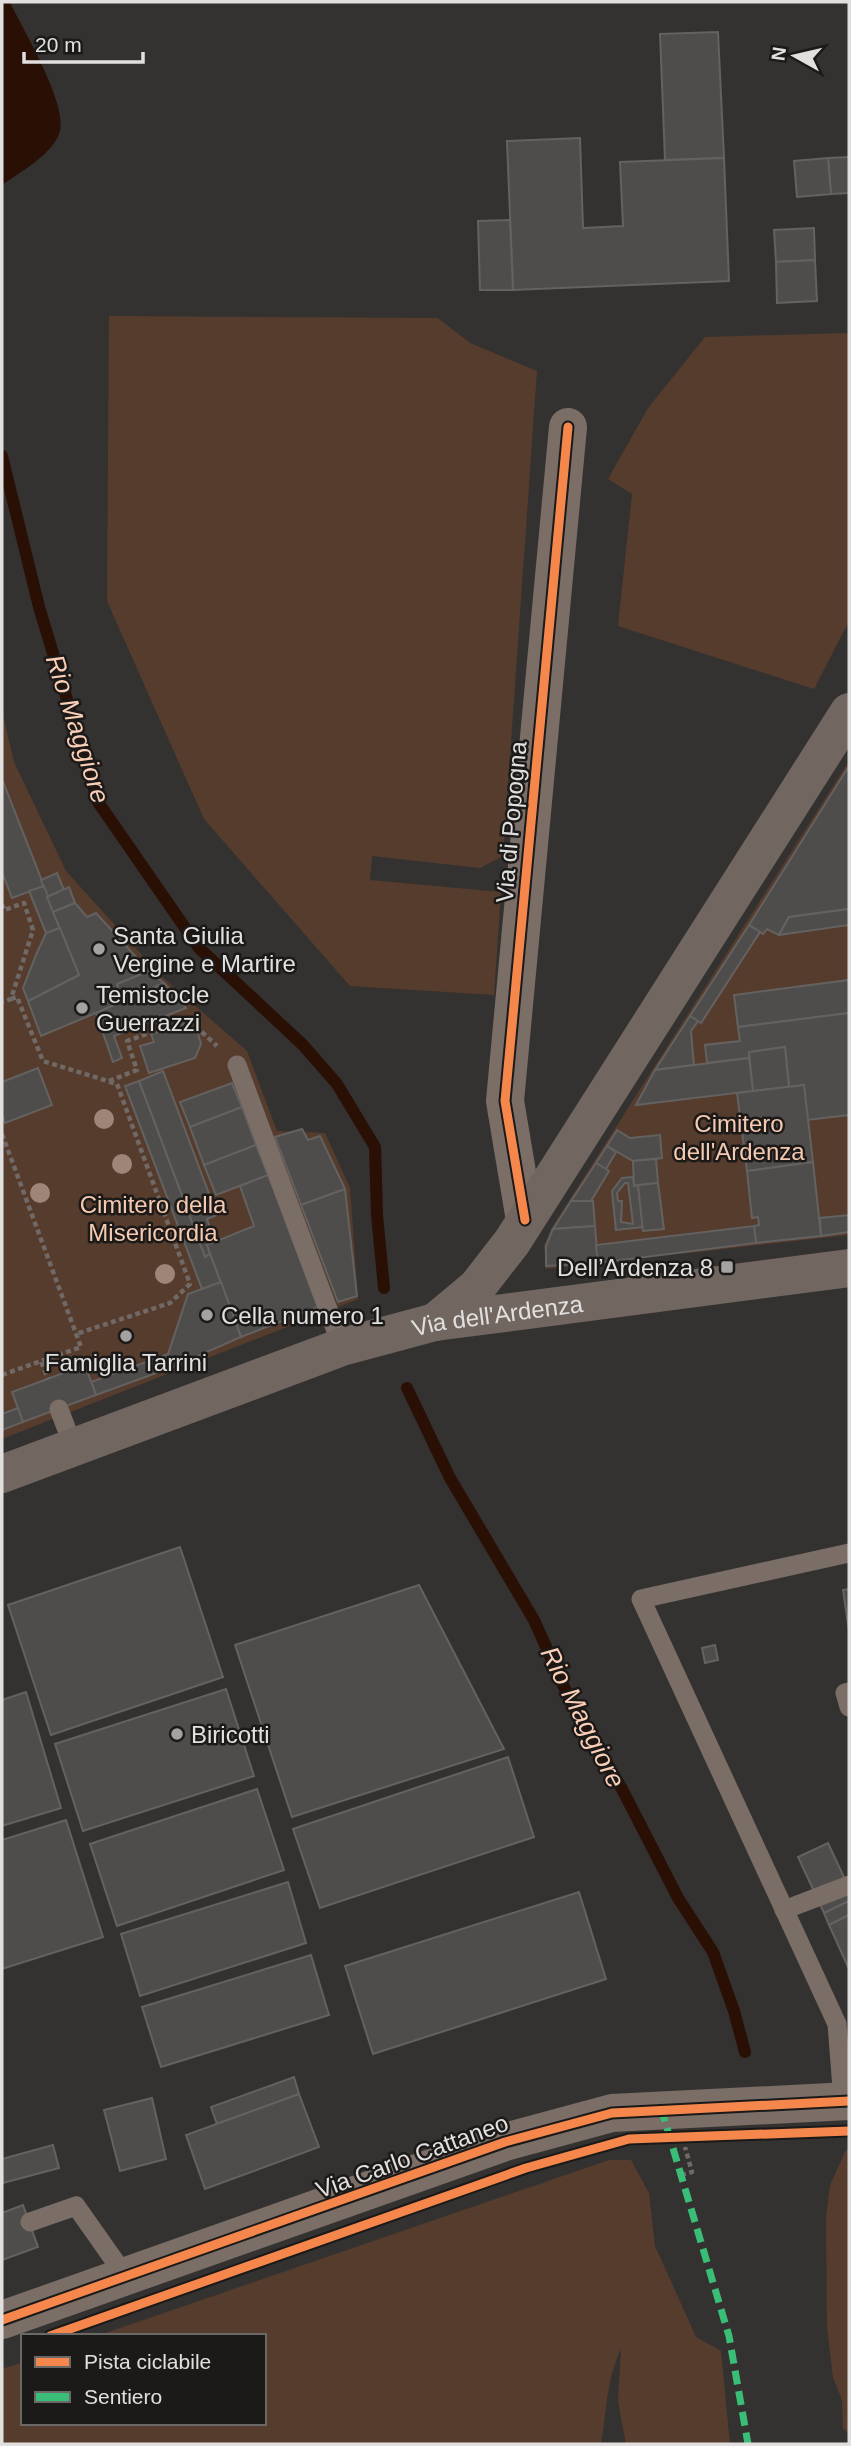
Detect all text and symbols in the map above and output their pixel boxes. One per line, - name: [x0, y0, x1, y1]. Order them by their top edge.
- scale bar: [24, 21, 144, 65]
- north arrow: [760, 21, 830, 91]
- text: 20 m: [35, 33, 82, 56]
- text: N: [767, 45, 790, 62]
- water label: Rio Maggiore: [40, 651, 116, 807]
- street label: Via di Popogna: [490, 739, 532, 904]
- place label: Santa Giulia Vergine e Martire: [113, 922, 296, 977]
- marker: Santa Giulia Vergine e Martire: [91, 941, 107, 957]
- place label: Temistocle Guerrazzi: [96, 981, 209, 1036]
- marker: Temistocle Guerrazzi: [74, 1000, 90, 1016]
- park label: Cimitero dell'Ardenza: [673, 1110, 805, 1165]
- park label: Cimitero della Misericordia: [80, 1191, 227, 1246]
- place label: Dell’Ardenza 8: [557, 1254, 713, 1281]
- marker: Dell’Ardenza 8: [719, 1259, 735, 1275]
- street label: Via dell'Ardenza: [409, 1289, 585, 1341]
- place label: Cella numero 1: [221, 1302, 384, 1329]
- marker: Cella numero 1: [199, 1307, 215, 1323]
- marker: Famiglia Tarrini: [118, 1328, 134, 1344]
- place label: Famiglia Tarrini: [45, 1349, 207, 1376]
- water label: Rio Maggiore: [535, 1641, 631, 1793]
- place label: Biricotti: [191, 1721, 270, 1748]
- marker: Biricotti: [169, 1726, 185, 1742]
- street label: Via Carlo Cattaneo: [312, 2109, 512, 2203]
- legend: [21, 2334, 266, 2425]
- text: Pista ciclabile: [84, 2350, 211, 2373]
- text: Sentiero: [84, 2385, 162, 2408]

